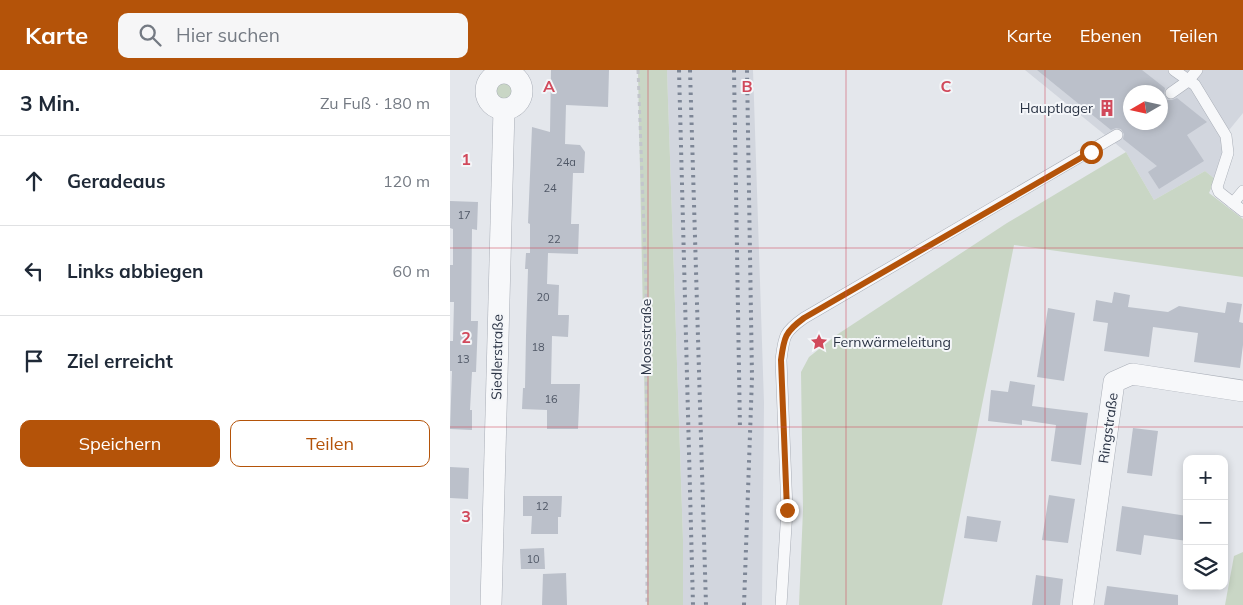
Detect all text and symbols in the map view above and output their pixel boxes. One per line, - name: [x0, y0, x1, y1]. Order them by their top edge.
- search box: [118, 13, 468, 58]
- text: Karte: [25, 20, 88, 50]
- icon: search: [136, 21, 164, 49]
- text: Hier suchen: [176, 23, 280, 47]
- text: Karte: [1006, 24, 1052, 47]
- text: Ebenen: [1080, 24, 1142, 47]
- text: Teilen: [1170, 24, 1218, 47]
- text: A: [543, 76, 555, 96]
- text: B: [741, 76, 753, 96]
- text: C: [941, 76, 952, 96]
- north arrow: [1123, 85, 1168, 130]
- text: 3 Min.: [20, 90, 80, 116]
- text: Zu Fuß · 180 m: [320, 93, 430, 113]
- building icon: Hauptlager: [1097, 98, 1117, 118]
- place label: Hauptlager: [1020, 99, 1094, 117]
- route start: [1080, 141, 1103, 164]
- text: 1: [461, 149, 471, 169]
- house number: 24a: [556, 155, 576, 169]
- icon: ahead: [20, 167, 48, 195]
- text: Geradeaus: [67, 169, 165, 193]
- text: 120 m: [383, 171, 430, 191]
- house number: 24: [543, 181, 557, 195]
- house number: 17: [457, 208, 471, 222]
- house number: 22: [547, 232, 561, 246]
- icon: left: [20, 257, 48, 285]
- text: Links abbiegen: [67, 259, 204, 283]
- text: 60 m: [393, 261, 430, 281]
- house number: 20: [536, 290, 550, 304]
- street label: Moosstraße: [637, 299, 655, 375]
- street label: Siedlerstraße: [487, 314, 507, 400]
- text: 2: [461, 327, 471, 347]
- place icon: Fernwärmeleitung: [809, 332, 829, 352]
- place label: Fernwärmeleitung: [833, 333, 951, 351]
- house number: 18: [531, 340, 545, 354]
- icon: arrive: [20, 347, 48, 375]
- text: Ziel erreicht: [67, 349, 173, 373]
- house number: 13: [456, 352, 470, 366]
- street label: Ringstraße: [1094, 391, 1122, 465]
- house number: 16: [544, 392, 558, 406]
- button: Speichern: [20, 420, 220, 467]
- button: Teilen: [230, 420, 430, 467]
- map controls: [1183, 455, 1228, 590]
- button: +: [1183, 455, 1228, 500]
- house number: 12: [535, 499, 549, 513]
- route end: [776, 499, 799, 522]
- button: −: [1183, 500, 1228, 545]
- text: 3: [461, 506, 471, 526]
- button: layers: [1183, 545, 1228, 590]
- house number: 10: [526, 552, 540, 566]

